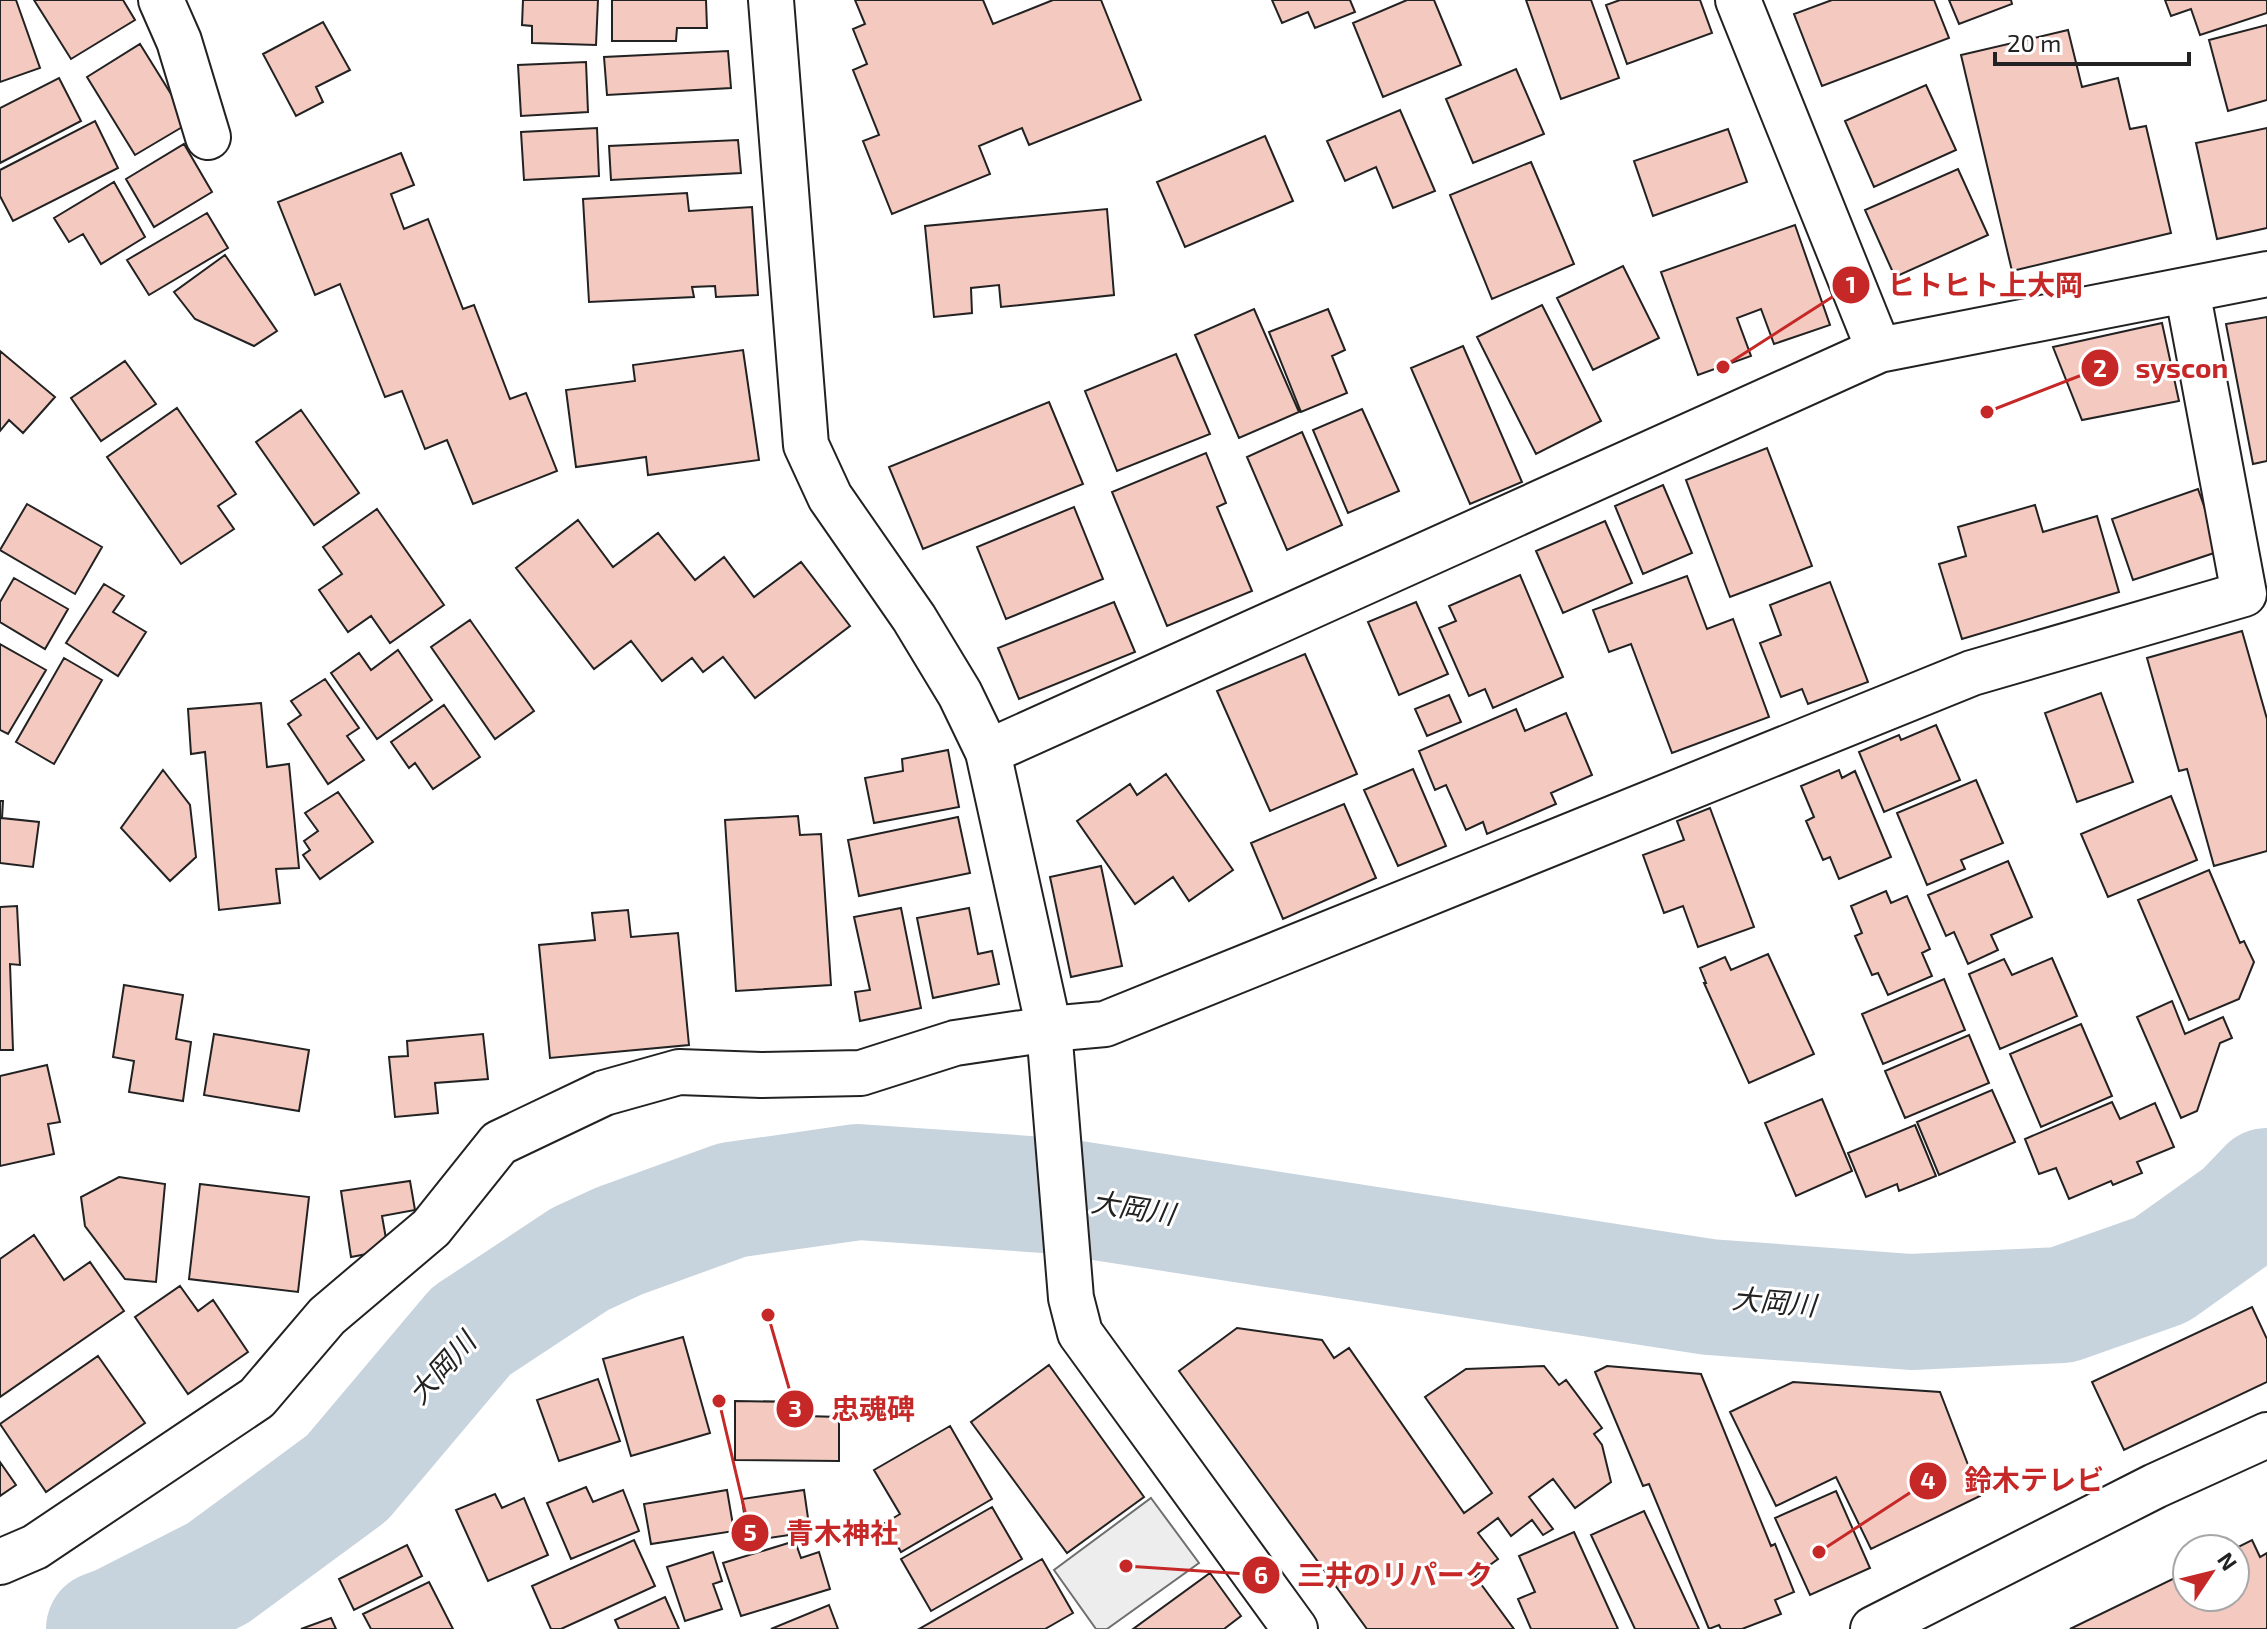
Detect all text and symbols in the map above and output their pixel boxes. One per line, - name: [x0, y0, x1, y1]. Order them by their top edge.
- scale bar: [1995, 16, 2189, 66]
- text: 20 m: [2007, 28, 2061, 57]
- callout: ヒトヒト上大岡: [1831, 259, 2099, 311]
- text: ヒトヒト上大岡: [1887, 267, 2083, 301]
- text: 1: [1846, 269, 1856, 298]
- callout: syscon: [2080, 342, 2245, 394]
- text: syscon: [2136, 350, 2228, 384]
- text: 2: [2093, 353, 2107, 382]
- water label: 大岡川: [1089, 1184, 1180, 1231]
- water label: 大岡川: [1731, 1280, 1820, 1322]
- water label: 大岡川: [401, 1323, 484, 1410]
- callout: 忠魂碑: [775, 1383, 931, 1435]
- text: 忠魂碑: [831, 1391, 915, 1425]
- text: 3: [788, 1393, 802, 1422]
- callout: 鈴木テレビ: [1908, 1455, 2120, 1507]
- text: 鈴木テレビ: [1964, 1462, 2104, 1496]
- text: 4: [1920, 1465, 1936, 1494]
- callout: 青木神社: [730, 1507, 914, 1559]
- text: 青木神社: [786, 1515, 898, 1549]
- text: 5: [743, 1517, 757, 1546]
- north arrow: [2171, 1533, 2251, 1613]
- text: N: [2213, 1547, 2243, 1575]
- callout: 三井のリパーク: [1241, 1549, 1509, 1601]
- text: 三井のリパーク: [1297, 1557, 1493, 1591]
- text: 6: [1254, 1560, 1268, 1589]

